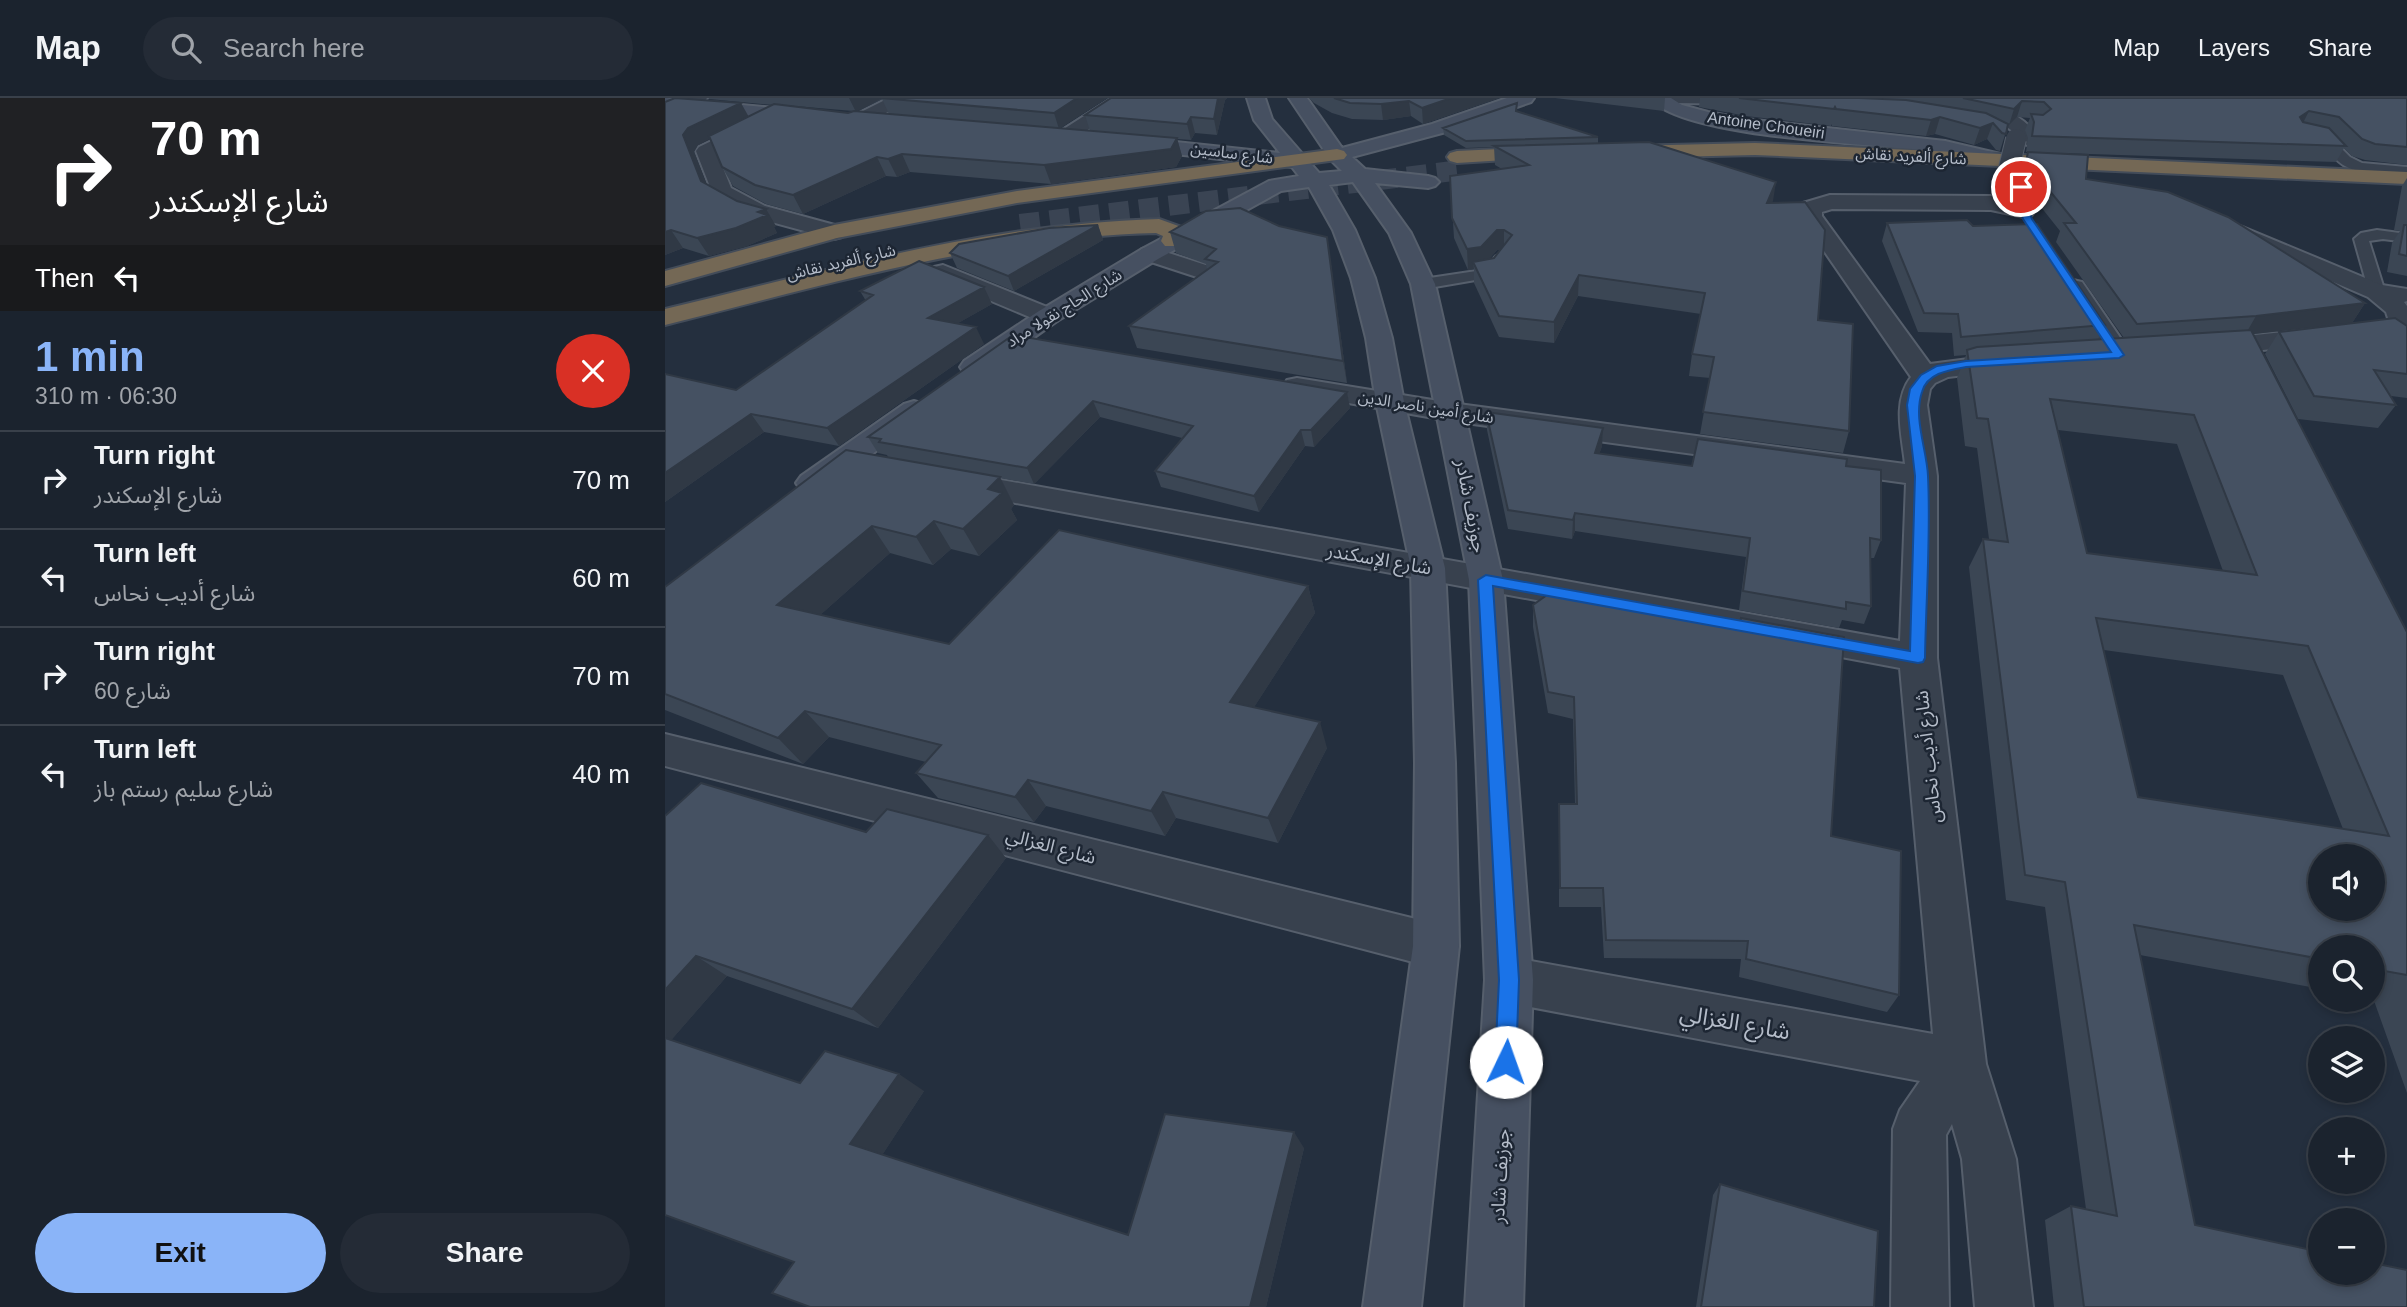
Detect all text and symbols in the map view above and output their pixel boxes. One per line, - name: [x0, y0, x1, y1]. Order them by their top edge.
- search box: [143, 17, 633, 80]
- text: Map: [35, 29, 101, 66]
- icon: search: [167, 29, 205, 67]
- text: Search here: [223, 33, 365, 63]
- text: Map: [2113, 34, 2160, 61]
- text: Layers: [2198, 34, 2270, 61]
- text: Share: [2308, 34, 2372, 61]
- street label: Antoine Choueiri: [1706, 108, 1826, 142]
- text: 70 m: [150, 111, 262, 165]
- icon: right: [35, 126, 126, 217]
- street label: شارع ساسين: [1189, 140, 1274, 170]
- street label: شارع ألفريد نقاش: [1855, 144, 1967, 171]
- pin: [1991, 157, 2051, 217]
- icon: arrive: [2002, 168, 2040, 206]
- text: شارع الإسكندر: [150, 183, 329, 219]
- street label: شارع ألفريد نقاش: [785, 240, 898, 287]
- icon: left: [108, 259, 146, 297]
- text: Then: [35, 263, 94, 293]
- street label: شارع الحاج نقولا مراد: [1003, 266, 1127, 354]
- text: 1 min: [35, 333, 145, 380]
- button: close: [556, 334, 630, 408]
- text: 310 m · 06:30: [35, 383, 177, 409]
- street label: شارع أمين ناصر الدين: [1356, 387, 1495, 430]
- text: Turn right: [94, 440, 215, 470]
- street label: جوزيف شادر: [1450, 456, 1490, 555]
- icon: right: [35, 461, 73, 499]
- text: 70 m: [572, 465, 630, 495]
- text: شارع الإسكندر: [94, 482, 222, 508]
- text: Turn left: [94, 538, 196, 568]
- street label: شارع الإسكندر: [1323, 539, 1433, 582]
- icon: left: [35, 559, 73, 597]
- text: 60 m: [572, 563, 630, 593]
- text: شارع أديب نحاس: [94, 580, 255, 606]
- text: Turn right: [94, 636, 215, 666]
- icon: right: [35, 657, 73, 695]
- text: 70 m: [572, 661, 630, 691]
- text: شارع 60: [94, 678, 171, 704]
- street label: شارع أديب نحاس: [1910, 689, 1948, 824]
- text: Turn left: [94, 734, 196, 764]
- icon: left: [35, 755, 73, 793]
- text: 40 m: [572, 759, 630, 789]
- text: شارع سليم رستم باز: [94, 776, 273, 802]
- street label: شارع الغزالي: [1003, 824, 1098, 872]
- map controls: [2308, 844, 2385, 1285]
- button: sound: [2308, 844, 2385, 921]
- button: search: [2308, 935, 2385, 1012]
- street label: شارع الغزالي: [1677, 1000, 1792, 1049]
- position arrow: [1469, 1025, 1543, 1099]
- button: layers: [2308, 1026, 2385, 1103]
- button: +: [2308, 1117, 2385, 1194]
- street label: جوزيف شادر: [1487, 1128, 1514, 1225]
- button: −: [2308, 1208, 2385, 1285]
- button: Exit: [35, 1213, 326, 1293]
- button: Share: [340, 1213, 630, 1293]

